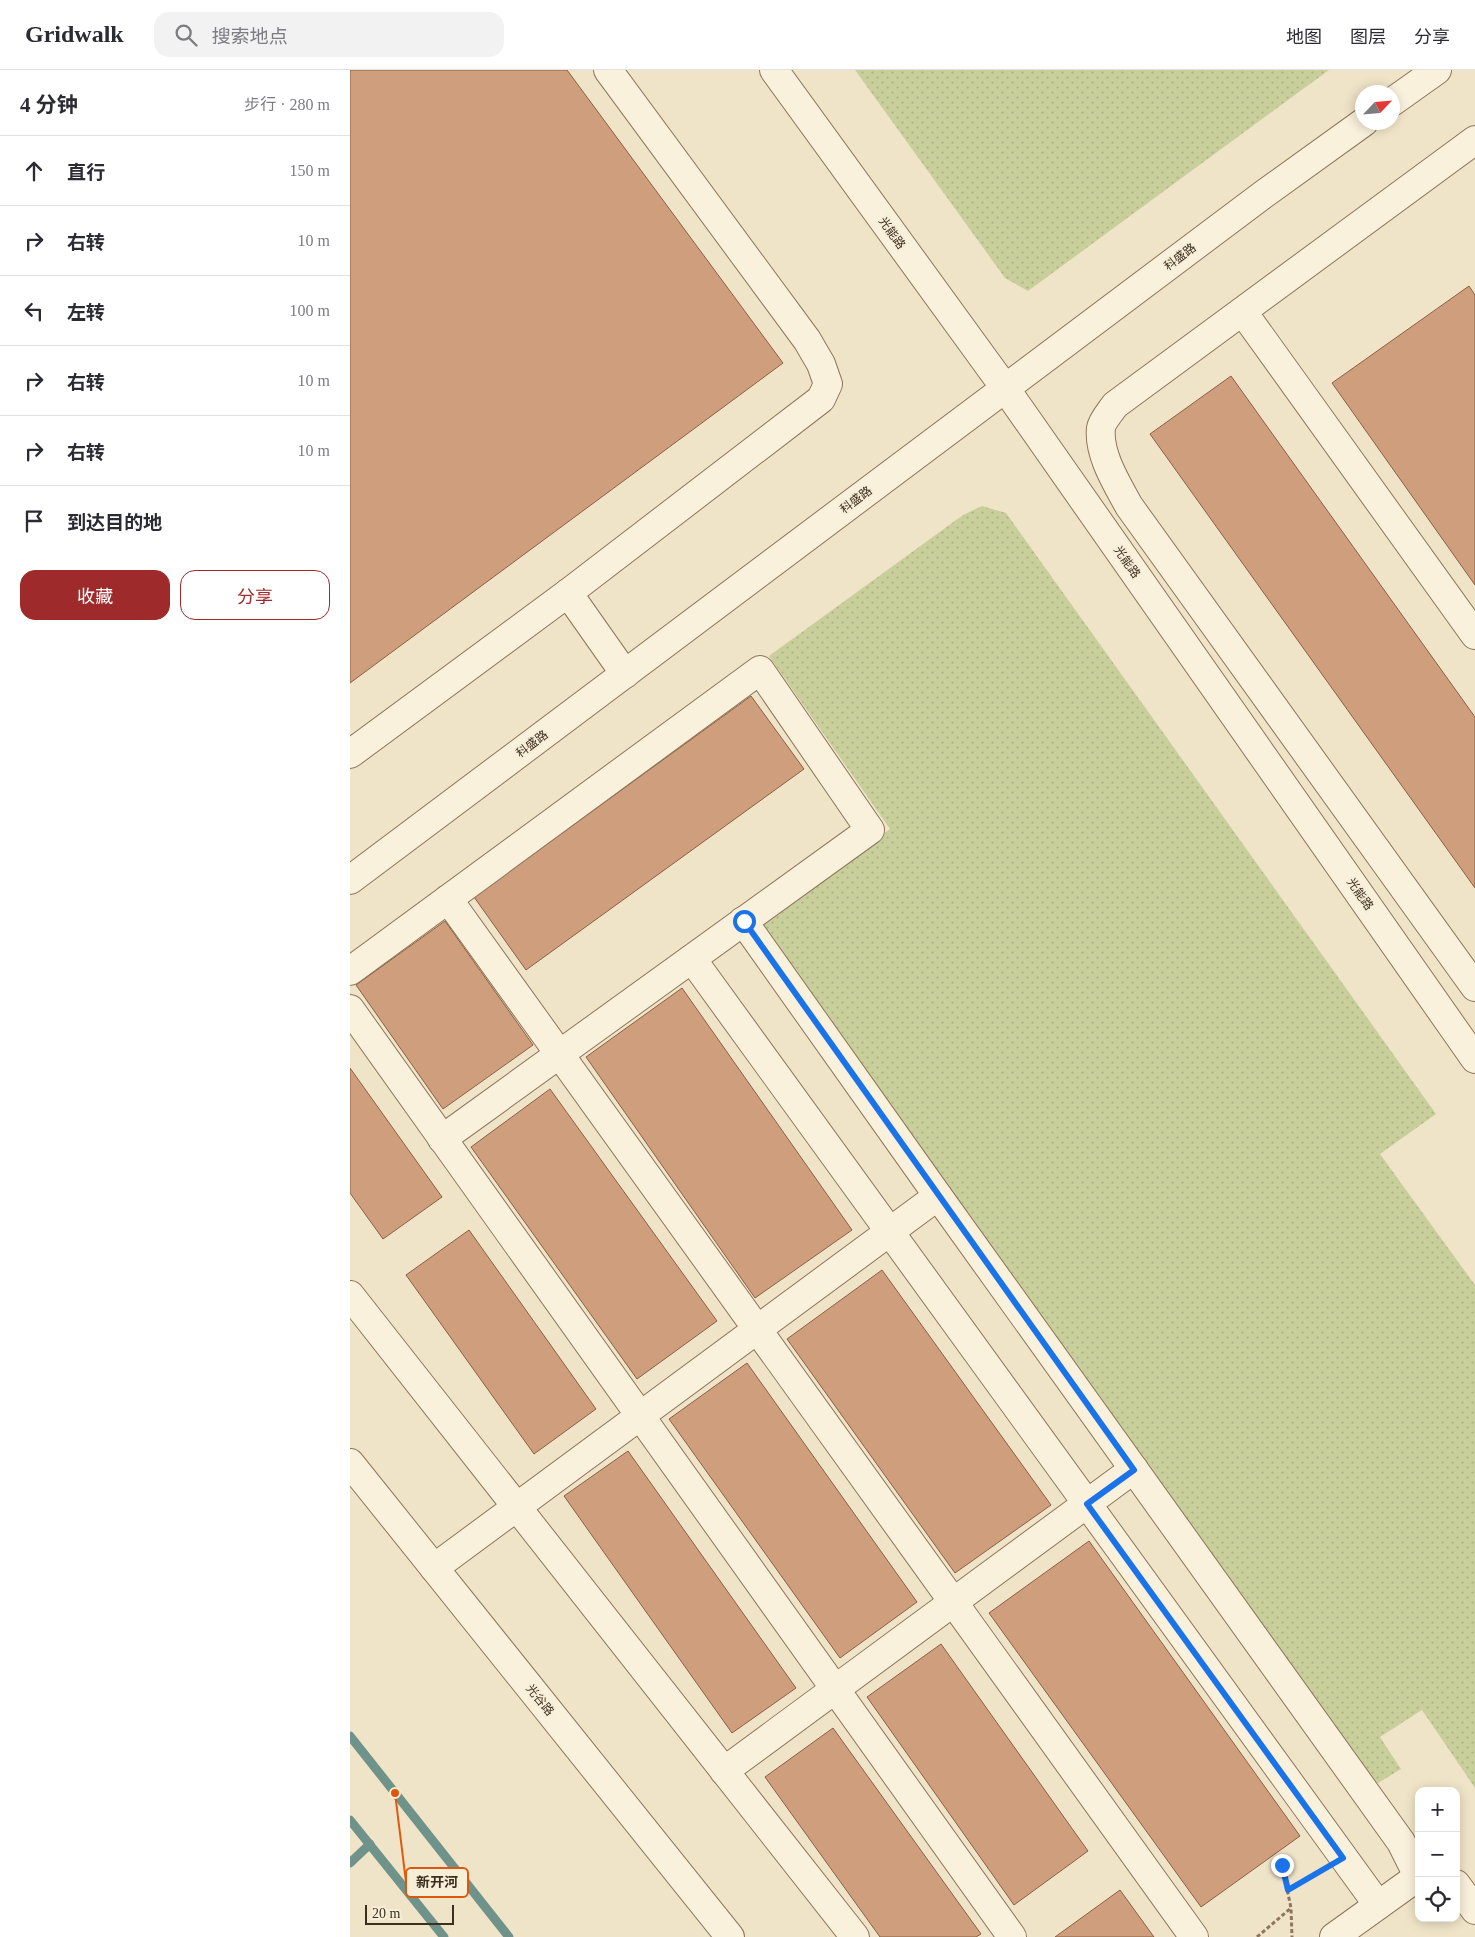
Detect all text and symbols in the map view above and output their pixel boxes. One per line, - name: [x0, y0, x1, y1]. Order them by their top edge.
- search box: [154, 12, 504, 57]
- text: Gridwalk: [25, 21, 124, 47]
- icon: search: [172, 21, 200, 49]
- text: 搜索地点: [212, 26, 288, 47]
- text: 地图: [1286, 27, 1322, 47]
- text: 图层: [1350, 27, 1386, 47]
- text: 分享: [1414, 27, 1450, 47]
- north arrow: [1355, 85, 1400, 130]
- text: 4 分钟: [20, 93, 78, 117]
- text: 步行 · 280 m: [244, 96, 330, 113]
- icon: ahead: [20, 157, 48, 185]
- text: 直行: [67, 162, 105, 183]
- text: 150 m: [290, 162, 330, 179]
- street label: 光能路: [876, 214, 908, 252]
- icon: right: [20, 227, 48, 255]
- text: 右转: [67, 232, 105, 253]
- text: 10 m: [298, 232, 330, 249]
- street label: 科盛路: [1161, 241, 1199, 273]
- icon: left: [20, 297, 48, 325]
- text: 左转: [67, 302, 105, 323]
- text: 100 m: [290, 302, 330, 319]
- icon: right: [20, 367, 48, 395]
- text: 右转: [67, 372, 105, 393]
- text: 10 m: [298, 372, 330, 389]
- icon: right: [20, 437, 48, 465]
- text: 右转: [67, 442, 105, 463]
- text: 10 m: [298, 442, 330, 459]
- street label: 科盛路: [837, 484, 875, 516]
- icon: arrive: [20, 507, 48, 535]
- text: 到达目的地: [67, 512, 162, 533]
- street label: 光能路: [1111, 543, 1143, 581]
- button: 收藏: [20, 570, 170, 620]
- button: 分享: [180, 570, 330, 620]
- street label: 科盛路: [513, 728, 551, 760]
- street label: 光能路: [1344, 875, 1376, 913]
- route start: [733, 910, 756, 933]
- street label: 光谷路: [523, 1682, 557, 1718]
- map controls: [1415, 1787, 1460, 1922]
- button: +: [1415, 1787, 1460, 1832]
- button: −: [1415, 1832, 1460, 1877]
- route end: [1271, 1854, 1294, 1877]
- callout: 新开河: [406, 1868, 468, 1897]
- text: 新开河: [416, 1875, 458, 1890]
- button: locate: [1415, 1877, 1460, 1922]
- scale bar: [365, 1902, 454, 1925]
- text: 20 m: [372, 1906, 400, 1921]

